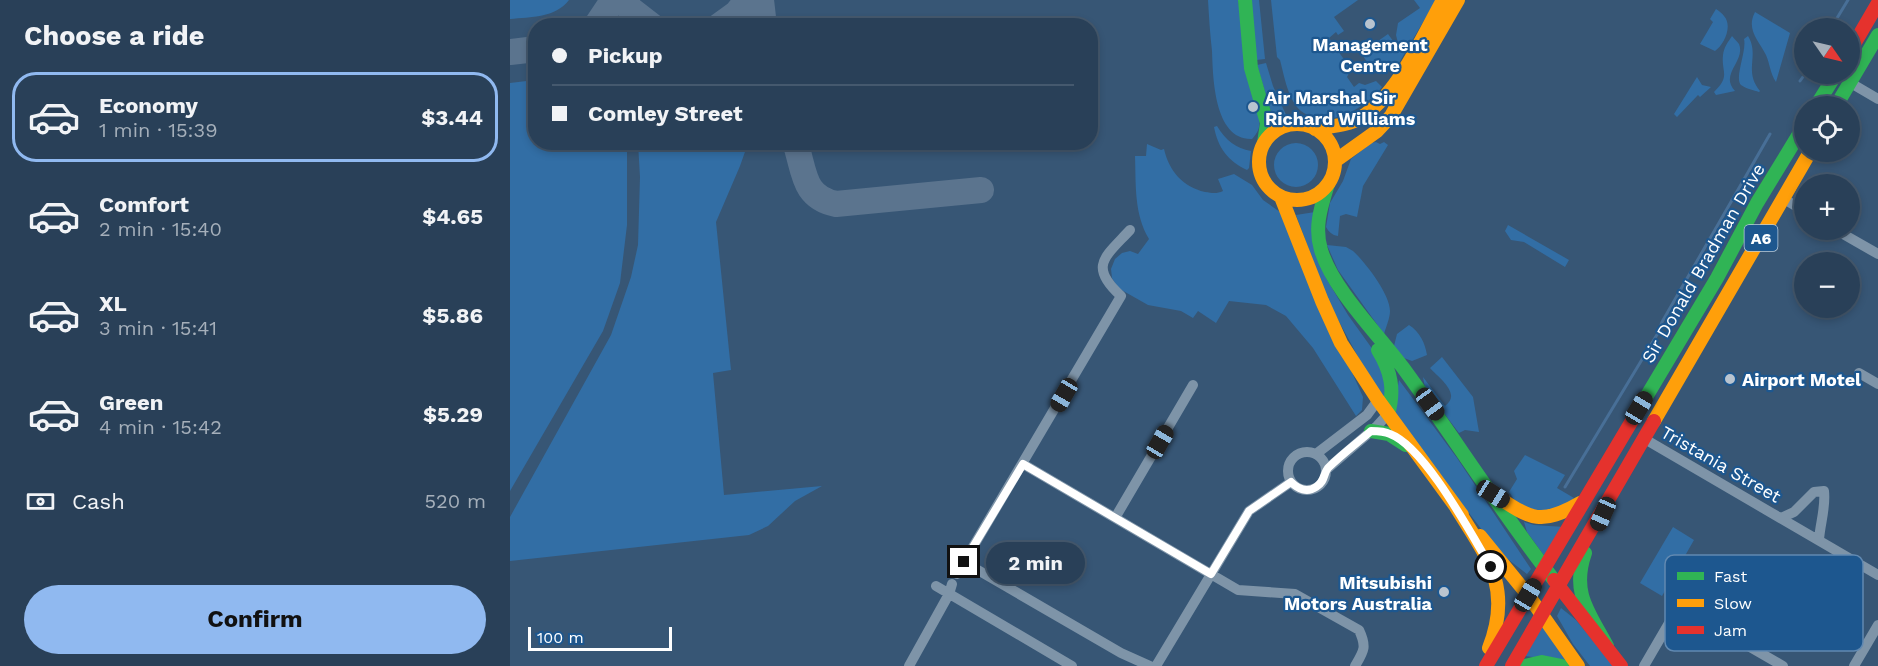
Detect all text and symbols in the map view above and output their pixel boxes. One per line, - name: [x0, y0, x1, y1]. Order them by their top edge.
- marker: Management Centre: [1363, 17, 1377, 31]
- north arrow: [1794, 18, 1860, 84]
- map controls: [1794, 18, 1860, 318]
- text: Choose a ride: [24, 20, 204, 52]
- place label: Management Centre: [1312, 34, 1428, 76]
- text: Pickup: [588, 43, 663, 68]
- place label: Air Marshal Sir Richard Williams: [1265, 87, 1416, 129]
- icon: car: [27, 90, 81, 144]
- text: Economy: [99, 93, 198, 118]
- button: locate: [1794, 96, 1860, 162]
- marker: Air Marshal Sir Richard Williams: [1246, 100, 1260, 114]
- text: Comley Street: [588, 101, 743, 126]
- text: $3.44: [421, 105, 483, 130]
- text: 1 min · 15:39: [99, 118, 218, 142]
- street label: Sir Donald Bradman Drive: [1637, 159, 1769, 367]
- button: +: [1794, 174, 1860, 240]
- icon: car: [27, 189, 81, 243]
- text: Comfort: [99, 192, 189, 217]
- text: $4.65: [422, 204, 483, 229]
- text: 2 min · 15:40: [99, 217, 222, 241]
- road number: A6: [1744, 225, 1778, 251]
- button: −: [1794, 252, 1860, 318]
- icon: car: [27, 288, 81, 342]
- text: XL: [99, 291, 127, 316]
- text: $5.86: [422, 303, 483, 328]
- text: 3 min · 15:41: [99, 316, 217, 340]
- place label: Airport Motel: [1742, 369, 1861, 390]
- marker: Airport Motel: [1723, 372, 1737, 386]
- car: [1047, 375, 1081, 415]
- car: [1412, 384, 1448, 424]
- icon: car: [27, 387, 81, 441]
- car: [1622, 388, 1656, 428]
- text: Green: [99, 390, 163, 415]
- text: $5.29: [423, 402, 483, 427]
- text: 4 min · 15:42: [99, 415, 222, 439]
- street label: Tristania Street: [1657, 421, 1785, 507]
- car: [1143, 422, 1177, 462]
- car: [1473, 477, 1513, 511]
- icon: cash: [24, 485, 57, 518]
- text: Cash: [72, 489, 125, 514]
- text: 520 m: [424, 489, 486, 513]
- car: [1587, 494, 1619, 534]
- callout: 2 min: [985, 541, 1084, 583]
- route end: [950, 548, 977, 575]
- text: 2 min: [1008, 551, 1063, 575]
- route start: [1477, 553, 1504, 580]
- legend: [1665, 555, 1863, 651]
- text: Fast: [1714, 567, 1747, 586]
- place label: Mitsubishi Motors Australia: [1284, 572, 1433, 614]
- car: [1511, 575, 1545, 615]
- button: Confirm: [24, 585, 486, 654]
- marker: Mitsubishi Motors Australia: [1437, 585, 1451, 599]
- text: Slow: [1714, 594, 1752, 613]
- text: Jam: [1714, 621, 1747, 640]
- scale bar: [528, 624, 672, 652]
- text: 100 m: [537, 628, 584, 647]

